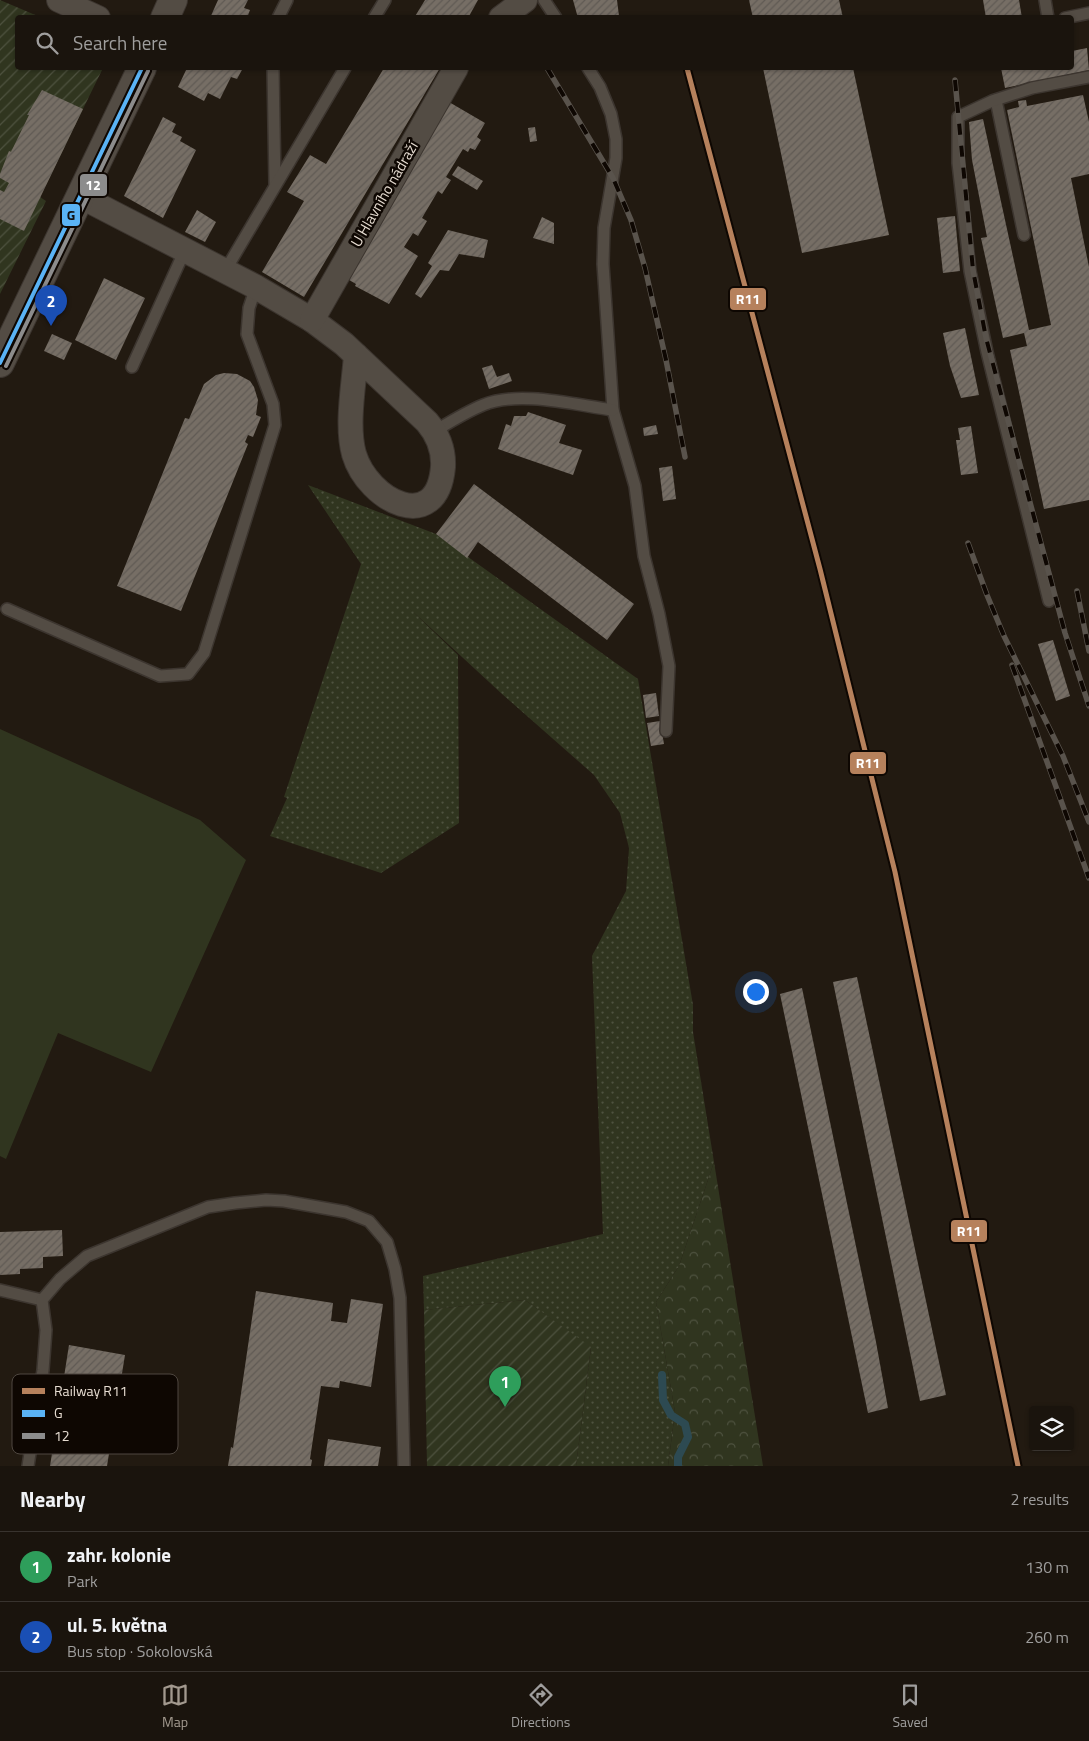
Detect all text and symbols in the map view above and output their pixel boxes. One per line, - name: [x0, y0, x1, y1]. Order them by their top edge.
- search box: [15, 15, 1074, 70]
- text: Search here: [73, 28, 167, 57]
- icon: search: [33, 29, 61, 57]
- street label: U Hlavního nádraží: [344, 136, 424, 251]
- line badge: 12: [79, 173, 108, 197]
- text: 12: [85, 174, 101, 195]
- line badge: G: [61, 203, 81, 227]
- text: G: [67, 204, 75, 225]
- pin: 2: [35, 285, 67, 326]
- line badge: R11: [729, 287, 767, 311]
- text: R11: [736, 288, 760, 309]
- line badge: R11: [849, 751, 887, 775]
- text: R11: [856, 752, 880, 773]
- your location: [743, 979, 769, 1005]
- line badge: R11: [950, 1219, 988, 1243]
- text: R11: [957, 1220, 981, 1241]
- pin: 1: [489, 1366, 521, 1407]
- legend: [12, 1374, 178, 1454]
- text: Railway R11: [54, 1380, 128, 1401]
- text: G: [54, 1402, 63, 1423]
- map controls: [1029, 1406, 1074, 1451]
- button: layers: [1029, 1406, 1074, 1451]
- text: 12: [54, 1425, 70, 1446]
- text: Nearby: [20, 1483, 85, 1515]
- text: 2 results: [1010, 1487, 1069, 1511]
- text: zahr. kolonie: [67, 1540, 171, 1569]
- text: 1: [32, 1555, 40, 1579]
- text: 130 m: [1025, 1555, 1069, 1579]
- text: Park: [67, 1569, 98, 1593]
- text: ul. 5. května: [67, 1610, 167, 1639]
- text: 2: [32, 1625, 40, 1649]
- text: 260 m: [1025, 1625, 1069, 1649]
- text: Bus stop · Sokolovská: [67, 1639, 212, 1663]
- tab: Map: [161, 1681, 189, 1732]
- tab: Directions: [511, 1681, 570, 1732]
- tab: Saved: [892, 1681, 928, 1732]

